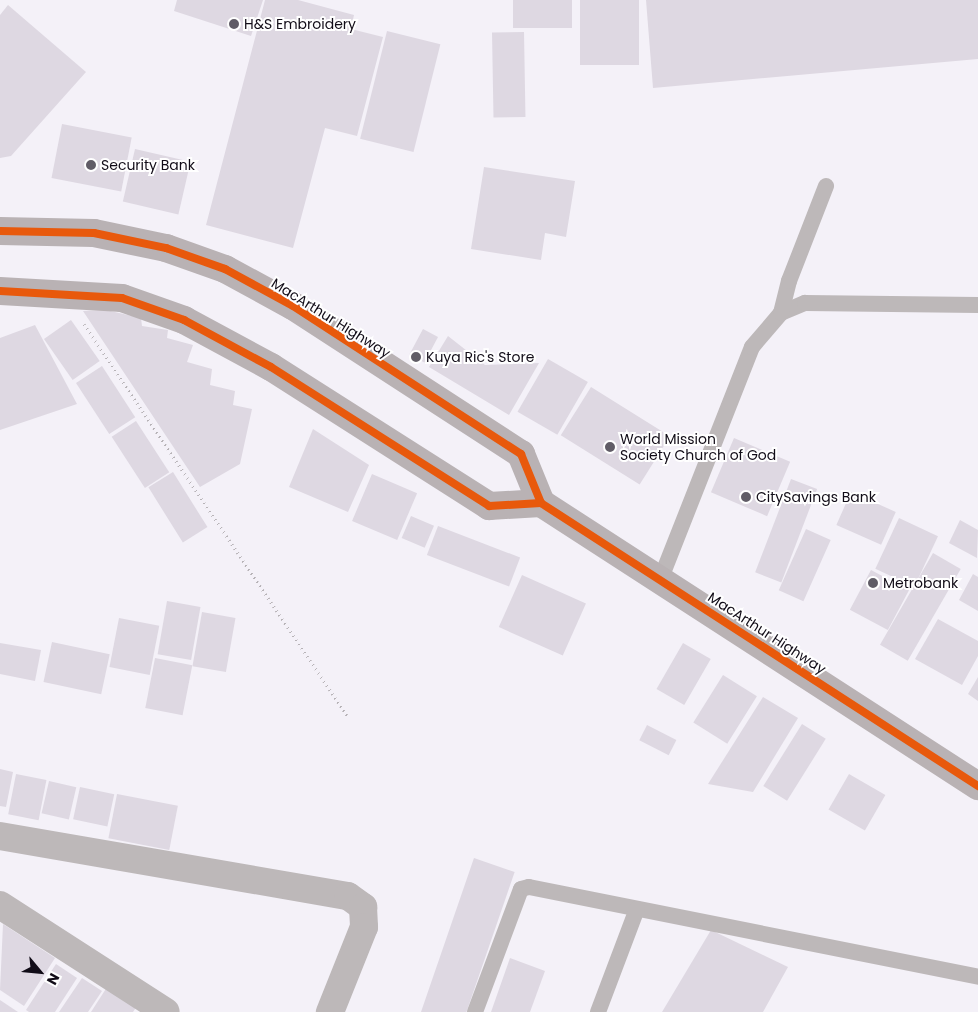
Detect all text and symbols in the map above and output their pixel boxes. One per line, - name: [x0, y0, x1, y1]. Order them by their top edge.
- place label: H&S Embroidery: [244, 16, 356, 32]
- marker: H&S Embroidery: [228, 18, 240, 30]
- place label: Security Bank: [101, 157, 195, 173]
- marker: Security Bank: [85, 159, 97, 171]
- street label: MacArthur Highway: [268, 275, 394, 361]
- place label: Kuya Ric's Store: [426, 349, 534, 365]
- marker: Kuya Ric's Store: [410, 351, 422, 363]
- place label: World Mission Society Church of God: [620, 431, 776, 464]
- marker: World Mission Society Church of God: [604, 441, 616, 453]
- place label: CitySavings Bank: [756, 489, 876, 505]
- marker: CitySavings Bank: [740, 491, 752, 503]
- place label: Metrobank: [883, 575, 958, 591]
- marker: Metrobank: [867, 577, 879, 589]
- street label: MacArthur Highway: [705, 589, 829, 677]
- north arrow: [15, 947, 65, 997]
- text: N: [42, 970, 65, 988]

